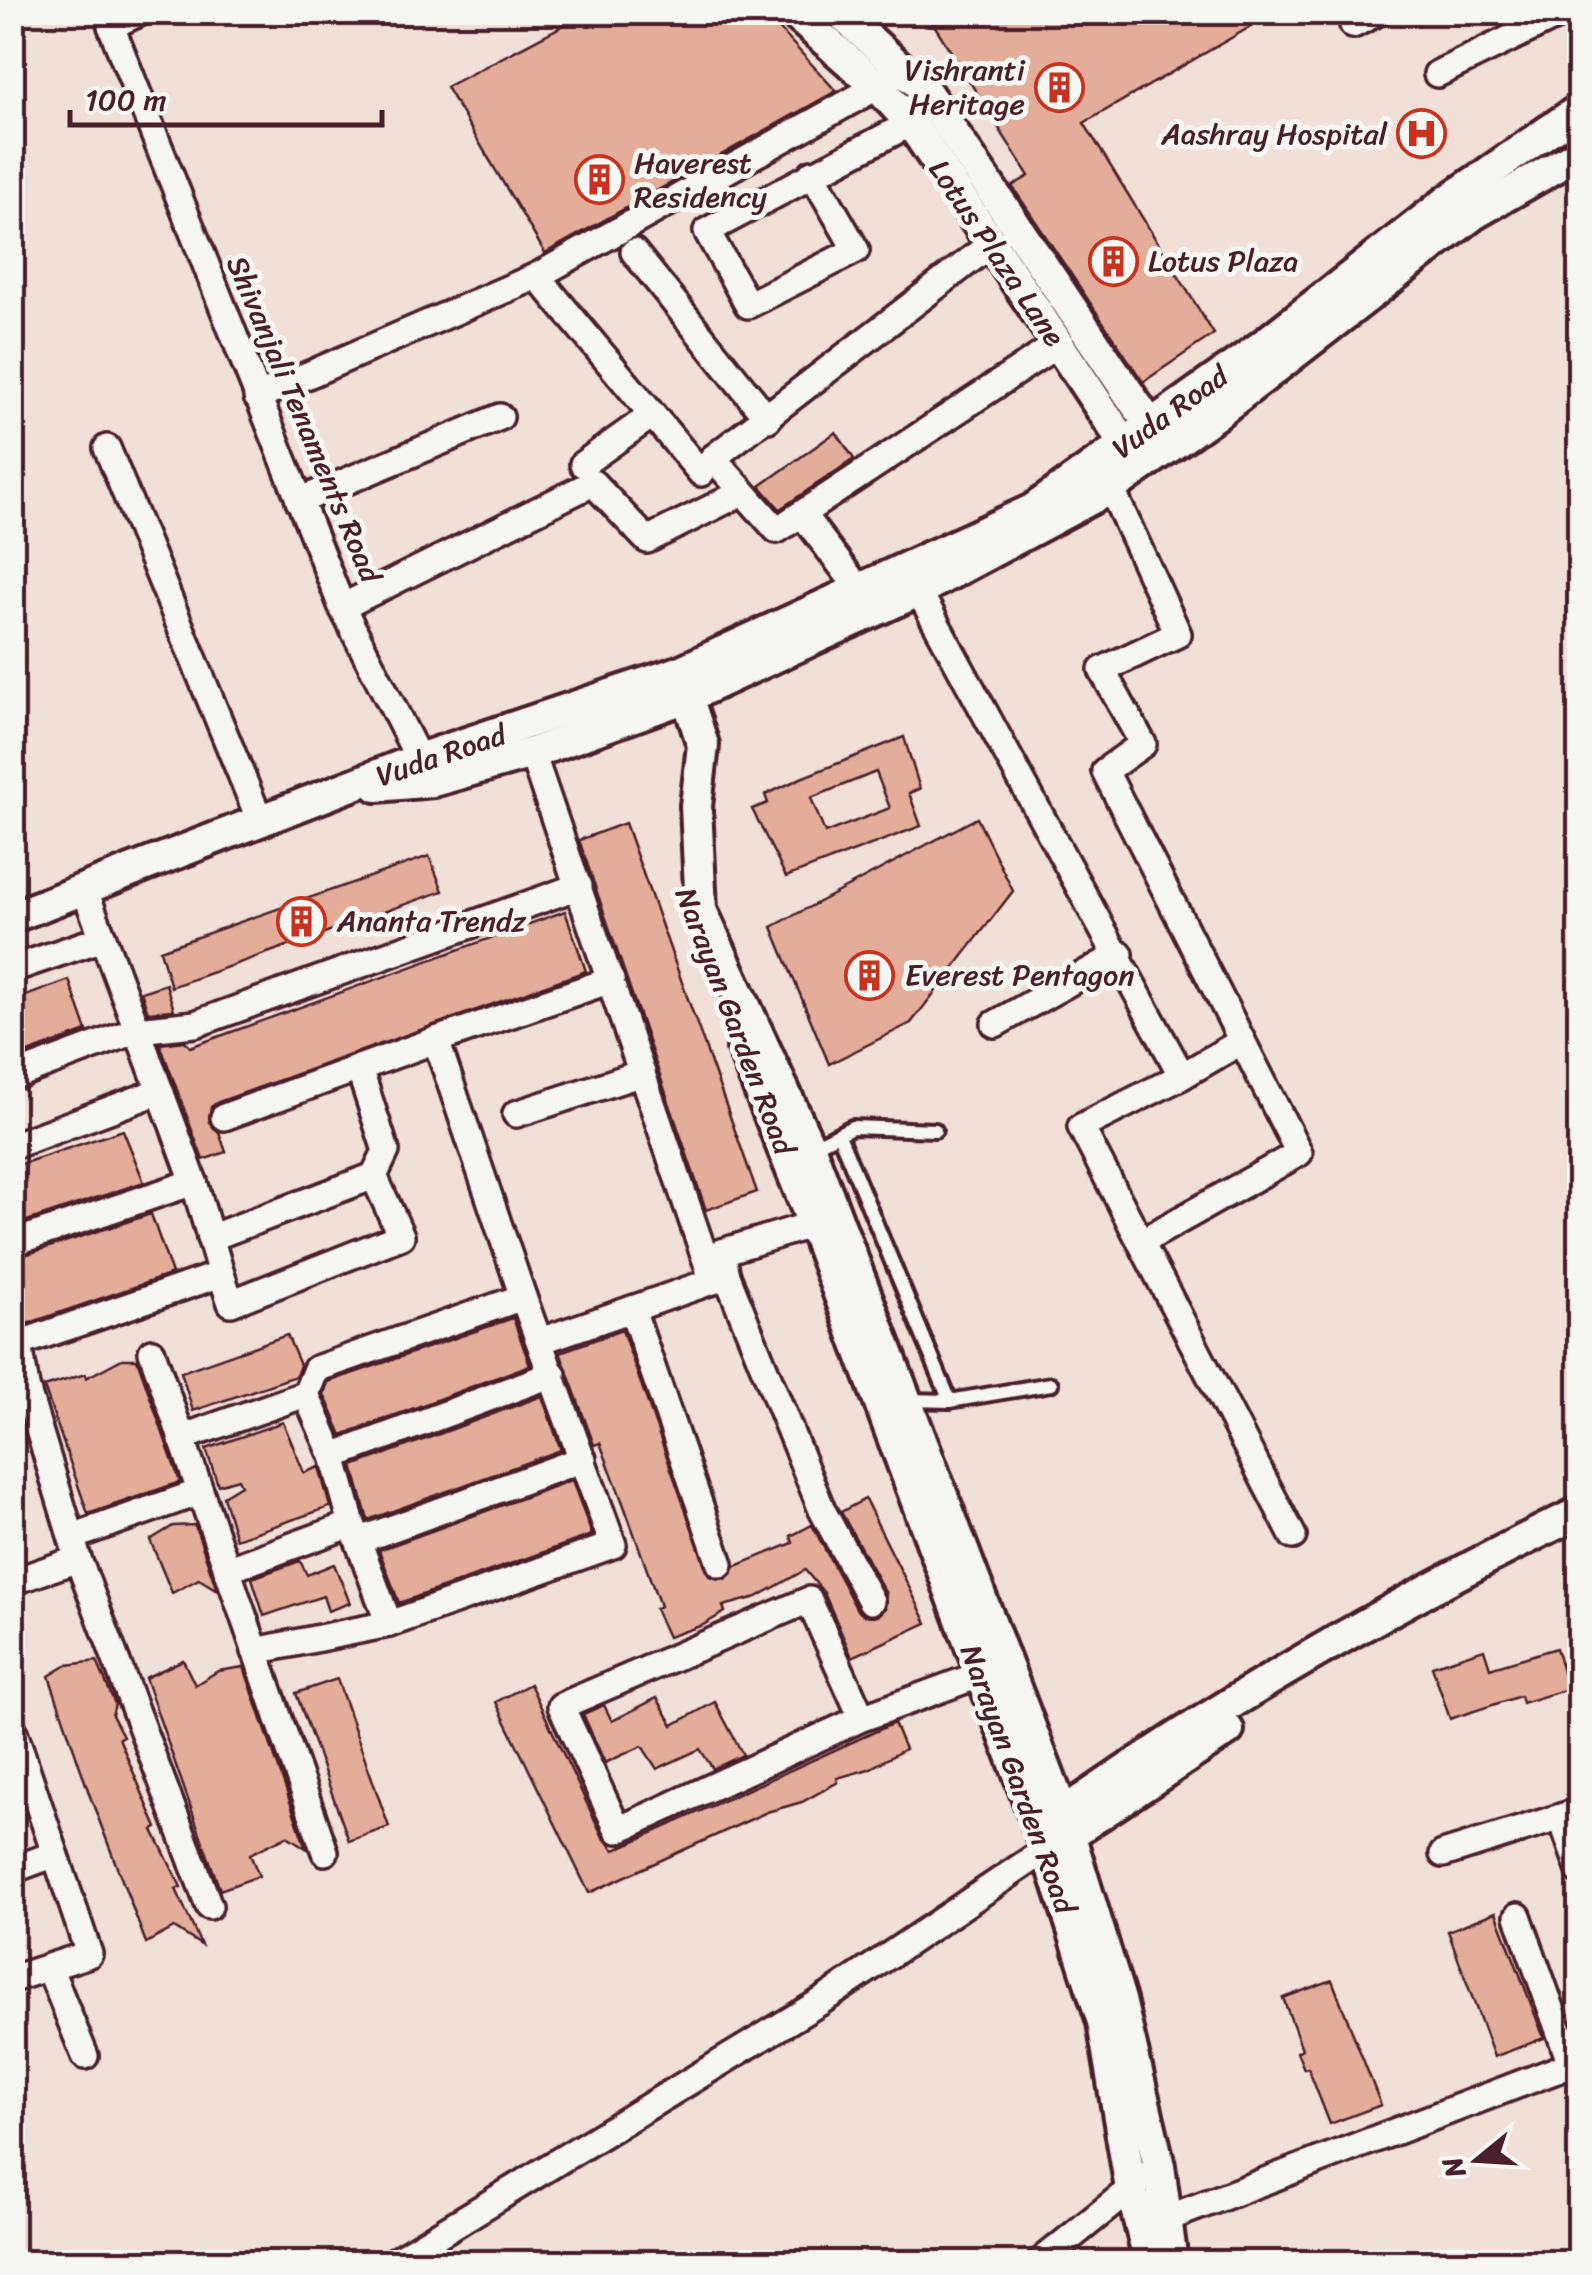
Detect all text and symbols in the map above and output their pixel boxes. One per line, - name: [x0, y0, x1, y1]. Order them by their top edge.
- place label: Vishranti Heritage: [904, 43, 1026, 131]
- building icon: Vishranti Heritage: [1034, 61, 1086, 113]
- scale bar: [70, 65, 382, 127]
- text: 100 m: [85, 73, 167, 127]
- place label: Aashray Hospital: [1160, 107, 1388, 161]
- hospital icon: Aashray Hospital: [1396, 108, 1448, 160]
- place label: Haverest Residency: [634, 136, 767, 224]
- street label: Lotus Plaza Lane: [914, 148, 1080, 358]
- building icon: Haverest Residency: [573, 154, 625, 206]
- place label: Lotus Plaza: [1148, 234, 1298, 288]
- building icon: Lotus Plaza: [1087, 235, 1139, 287]
- street label: Shivanjali Tenaments Road: [211, 247, 398, 593]
- street label: Vuda Road: [1100, 349, 1242, 473]
- street label: Vuda Road: [369, 707, 516, 802]
- street label: Narayan Garden Road: [659, 879, 812, 1165]
- place label: Ananta Trendz: [336, 894, 527, 948]
- building icon: Ananta Trendz: [276, 895, 328, 947]
- place label: Everest Pentagon: [905, 948, 1135, 1002]
- building icon: Everest Pentagon: [844, 949, 896, 1001]
- street label: Narayan Garden Road: [944, 1637, 1093, 1923]
- north arrow: [1427, 2110, 1527, 2210]
- text: N: [1427, 2150, 1480, 2185]

